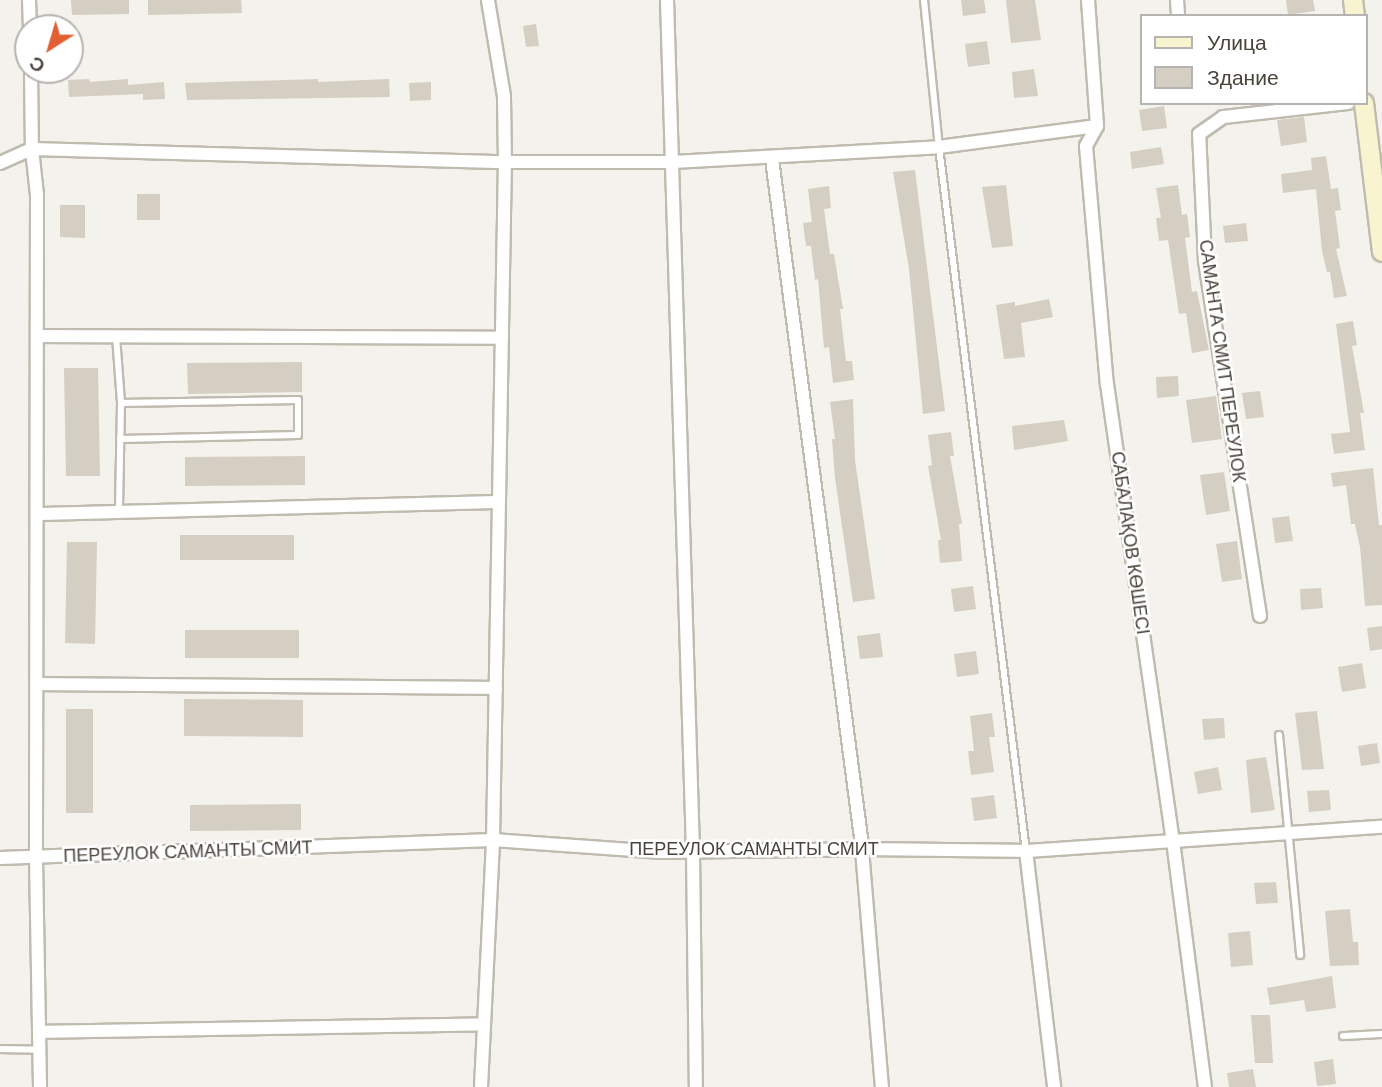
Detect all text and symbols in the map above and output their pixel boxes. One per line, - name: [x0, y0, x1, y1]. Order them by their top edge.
- north arrow: [14, 14, 84, 84]
- legend: [1140, 14, 1368, 105]
- text: Улица: [1207, 31, 1267, 54]
- text: С: [25, 52, 49, 77]
- text: Здание: [1207, 66, 1279, 89]
- street label: САМАНТА СМИТ ПЕРЕУЛОК: [1194, 238, 1250, 484]
- street label: САБАЛАҚОВ КӨШЕСІ: [1106, 450, 1154, 636]
- street label: ПЕРЕУЛОК САМАНТЫ СМИТ: [63, 837, 313, 867]
- street label: ПЕРЕУЛОК САМАНТЫ СМИТ: [629, 838, 879, 860]

